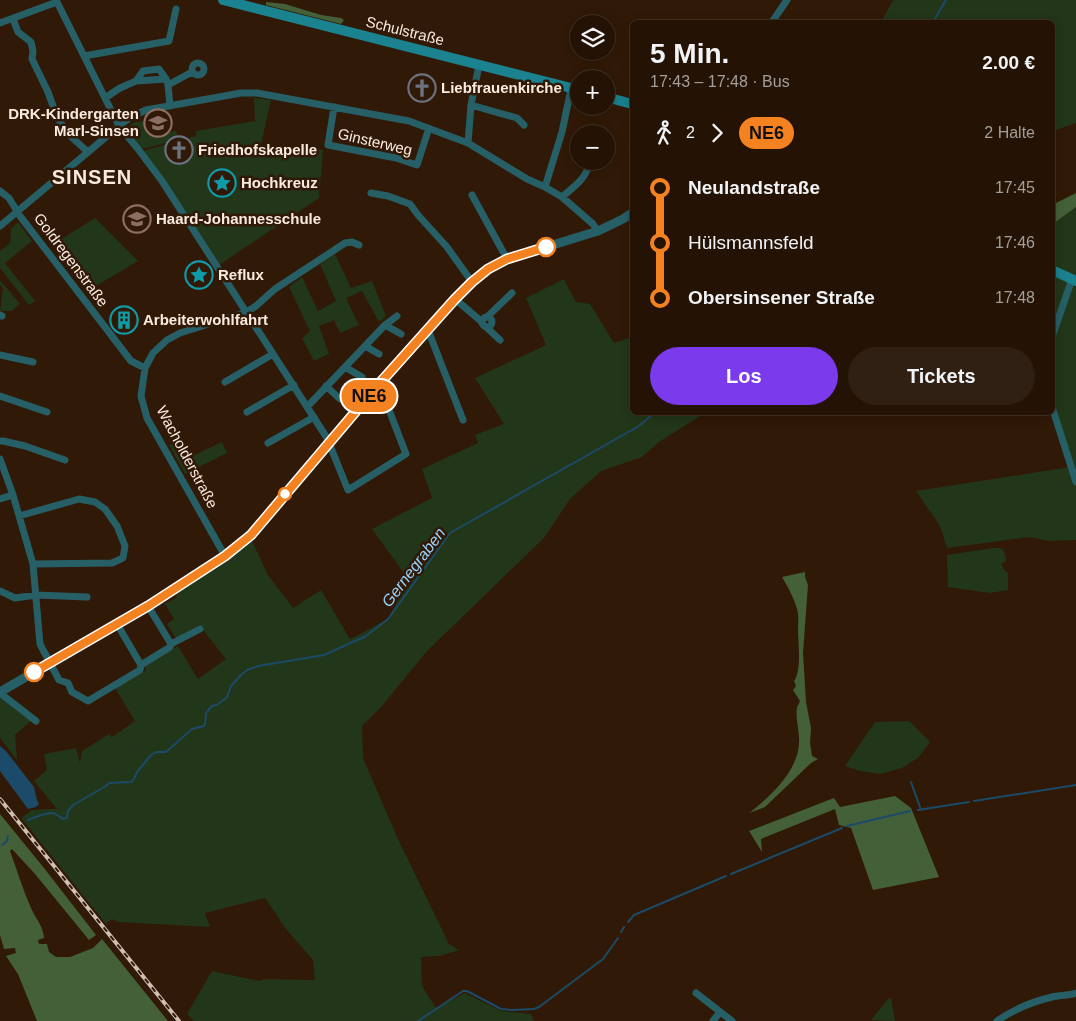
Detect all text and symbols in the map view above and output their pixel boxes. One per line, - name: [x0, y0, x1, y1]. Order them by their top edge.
- street label: Schulstraße: [364, 13, 446, 48]
- map controls: [570, 15, 615, 170]
- button: layers: [570, 15, 615, 60]
- text: 5 Min.: [650, 38, 729, 69]
- text: 2.00 €: [982, 52, 1035, 73]
- button: +: [570, 70, 615, 115]
- church icon: Liebfrauenkirche: [407, 73, 437, 103]
- text: 17:43 – 17:48 · Bus: [650, 73, 790, 90]
- place label: Liebfrauenkirche: [441, 79, 562, 96]
- place label: DRK-Kindergarten Marl-Sinsen: [8, 105, 139, 139]
- school or university icon: DRK-Kindergarten Marl-Sinsen: [143, 108, 173, 138]
- icon: walk: [650, 119, 678, 147]
- icon: forward: [703, 119, 731, 147]
- text: NE6: [749, 123, 784, 143]
- text: 2: [686, 124, 695, 141]
- text: 2 Halte: [984, 124, 1035, 141]
- street label: Ginsterweg: [336, 125, 414, 158]
- button: −: [570, 125, 615, 170]
- church icon: Friedhofskapelle: [164, 135, 194, 165]
- place label: Friedhofskapelle: [198, 141, 317, 158]
- district label: SINSEN: [52, 166, 132, 188]
- place icon: Hochkreuz: [207, 168, 237, 198]
- place label: Hochkreuz: [241, 174, 318, 191]
- text: Neulandstraße: [688, 177, 820, 198]
- text: 17:45: [995, 179, 1035, 196]
- school or university icon: Haard-Johannesschule: [122, 204, 152, 234]
- street label: Goldregenstraße: [31, 210, 112, 310]
- place label: Haard-Johannesschule: [156, 210, 321, 227]
- text: Hülsmannsfeld: [688, 232, 814, 253]
- text: 17:46: [995, 234, 1035, 251]
- unlabelled marker: [536, 237, 556, 257]
- place icon: Reflux: [184, 260, 214, 290]
- place label: Reflux: [218, 266, 265, 283]
- text: Obersinsener Straße: [688, 287, 875, 308]
- text: 17:48: [995, 289, 1035, 306]
- building icon: Arbeiterwohlfahrt: [109, 305, 139, 335]
- place label: Arbeiterwohlfahrt: [143, 311, 268, 328]
- button: Los: [650, 347, 838, 405]
- button: Tickets: [848, 347, 1035, 405]
- line badge: NE6: [340, 380, 398, 412]
- text: NE6: [351, 386, 387, 406]
- street label: Wacholderstraße: [153, 403, 222, 511]
- unlabelled marker: [278, 487, 292, 501]
- water label: Gernegraben: [378, 524, 449, 610]
- unlabelled marker: [24, 662, 44, 682]

